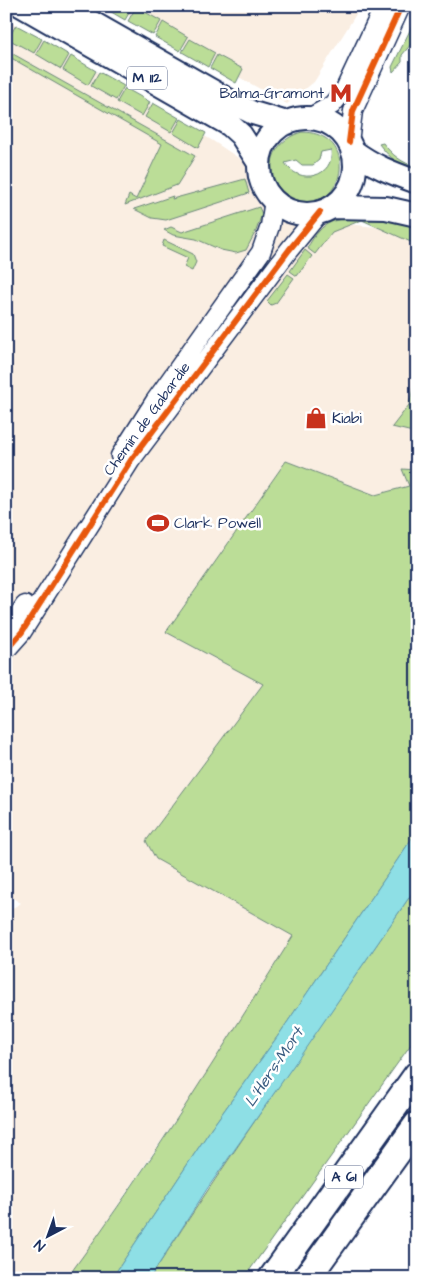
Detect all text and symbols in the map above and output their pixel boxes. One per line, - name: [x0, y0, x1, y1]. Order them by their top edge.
- road number: M 112: [127, 66, 167, 90]
- metro station icon: Balma-Gramont: [328, 80, 354, 106]
- place label: Balma-Gramont: [219, 83, 324, 104]
- street label: Chemin de Gabardie: [99, 358, 195, 480]
- shop icon: Kiabi: [303, 405, 329, 431]
- place label: Kiabi: [332, 408, 362, 429]
- sports icon: Clark Powell: [145, 510, 171, 536]
- place label: Clark Powell: [174, 513, 261, 534]
- water label: L'Hers-Mort: [239, 1022, 310, 1111]
- road number: A 61: [325, 1166, 363, 1188]
- north arrow: [22, 1212, 72, 1262]
- text: N: [30, 1234, 50, 1255]

